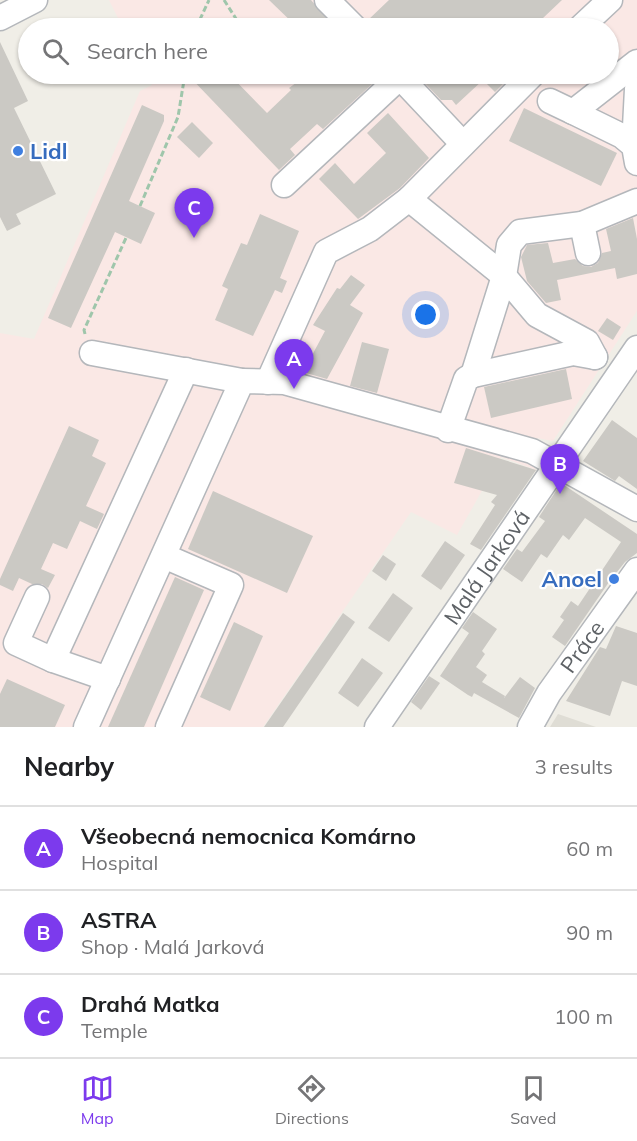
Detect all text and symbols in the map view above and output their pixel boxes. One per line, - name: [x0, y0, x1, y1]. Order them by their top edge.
- search box: [18, 18, 619, 84]
- icon: search: [39, 35, 72, 68]
- text: Search here: [87, 37, 208, 65]
- place label: Lidl: [30, 137, 67, 165]
- marker: Lidl: [11, 144, 25, 158]
- pin: C: [174, 188, 214, 238]
- your location: [411, 300, 440, 329]
- pin: A: [274, 340, 314, 389]
- pin: B: [540, 444, 580, 494]
- street label: Malá Jarková: [438, 504, 536, 630]
- place label: Anoel: [541, 565, 602, 593]
- marker: Anoel: [607, 572, 621, 586]
- street label: Práce: [554, 615, 610, 678]
- text: Nearby: [24, 750, 114, 783]
- text: 3 results: [535, 754, 613, 779]
- text: Všeobecná nemocnica Komárno: [81, 822, 416, 850]
- text: A: [36, 836, 51, 861]
- text: 60 m: [566, 836, 613, 861]
- text: Hospital: [81, 850, 158, 875]
- text: ASTRA: [81, 906, 156, 934]
- text: B: [37, 920, 50, 945]
- text: 90 m: [566, 920, 613, 945]
- text: Shop · Malá Jarková: [81, 934, 265, 959]
- text: Drahá Matka: [81, 990, 220, 1018]
- text: C: [37, 1004, 50, 1029]
- text: 100 m: [554, 1004, 613, 1029]
- text: Temple: [81, 1018, 148, 1043]
- tab: Map: [81, 1072, 114, 1128]
- tab: Directions: [275, 1072, 349, 1128]
- tab: Saved: [510, 1072, 556, 1128]

